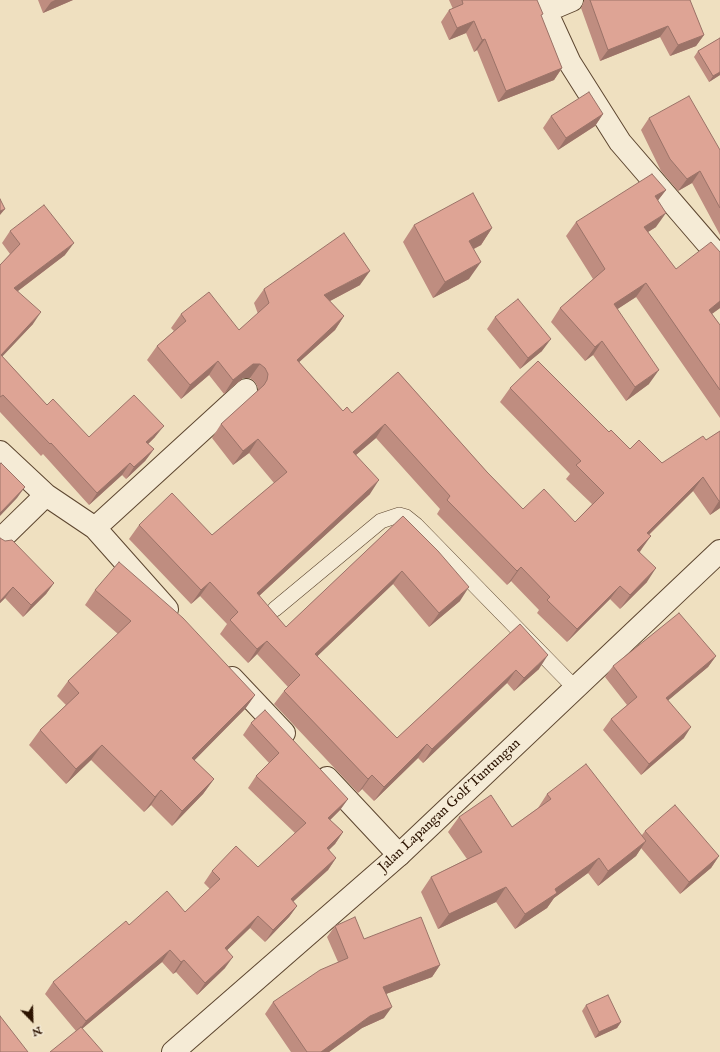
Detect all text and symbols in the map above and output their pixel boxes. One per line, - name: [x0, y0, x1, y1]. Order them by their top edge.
- street label: Jalan Lapangan Golf Tuntungan: [376, 736, 524, 876]
- north arrow: [12, 1000, 52, 1040]
- text: N: [30, 1023, 44, 1039]

